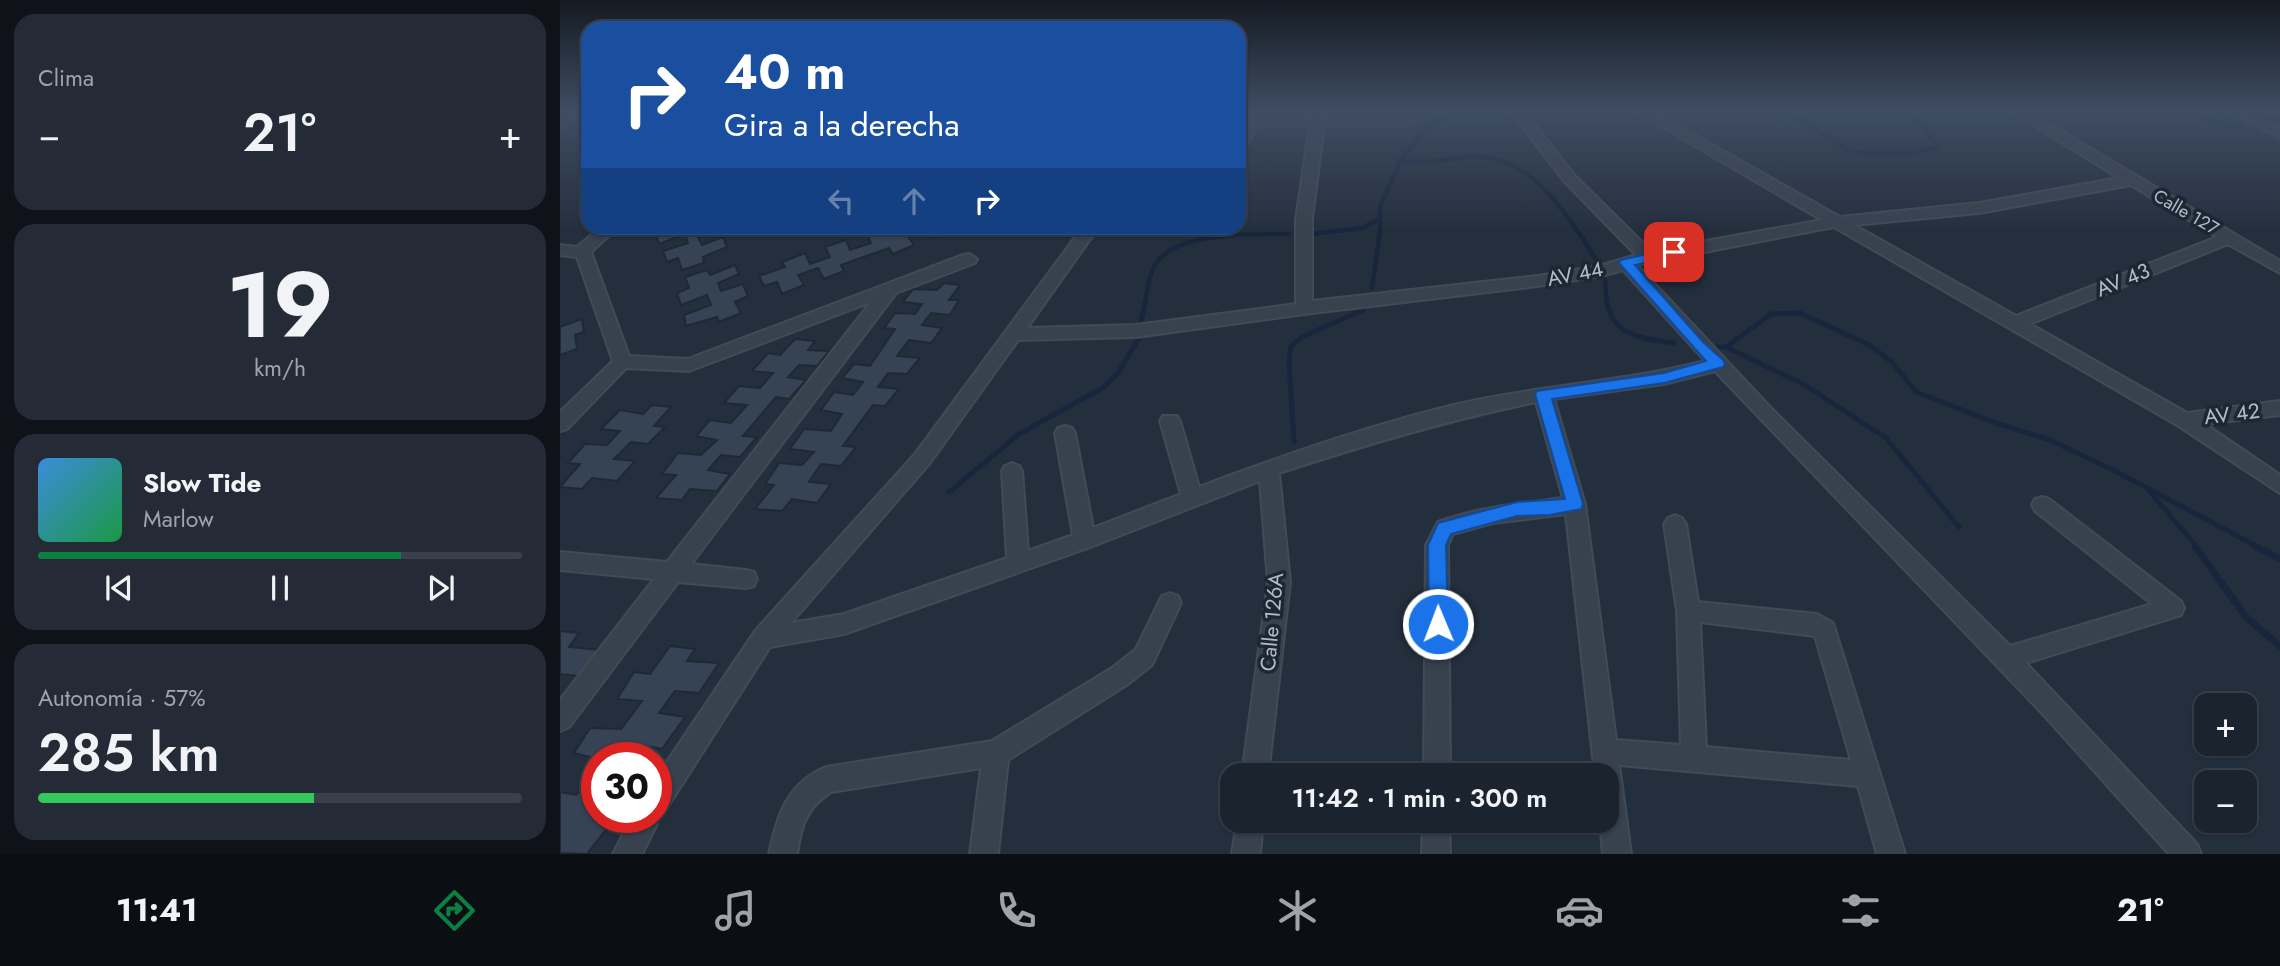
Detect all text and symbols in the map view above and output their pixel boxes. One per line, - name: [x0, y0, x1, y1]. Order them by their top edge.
- text: 40 m: [724, 37, 846, 107]
- icon: right: [609, 49, 700, 140]
- text: Clima: [38, 61, 94, 95]
- text: 21°: [243, 95, 316, 171]
- text: Gira a la derecha: [724, 102, 960, 148]
- text: −: [38, 107, 60, 162]
- text: +: [499, 107, 522, 162]
- icon: left: [822, 182, 860, 220]
- icon: ahead: [895, 182, 933, 220]
- icon: right: [968, 182, 1006, 220]
- street label: Calle 127: [2148, 183, 2224, 241]
- pin: [1644, 222, 1704, 282]
- icon: arrive: [1655, 233, 1693, 271]
- text: 19: [226, 240, 334, 371]
- street label: AV 44: [1544, 254, 1606, 294]
- street label: AV 43: [2092, 256, 2154, 304]
- text: km/h: [254, 351, 306, 385]
- street label: AV 42: [2202, 396, 2262, 432]
- text: Slow Tide: [143, 464, 262, 502]
- text: Marlow: [143, 502, 214, 536]
- icon: previous: [100, 569, 138, 607]
- icon: pause: [261, 569, 299, 607]
- icon: next: [422, 569, 460, 607]
- street label: Calle 126A: [1253, 571, 1291, 672]
- position arrow: [1401, 587, 1475, 661]
- text: Autonomía · 57%: [38, 681, 206, 715]
- map controls: [2194, 693, 2257, 833]
- button: +: [2194, 693, 2257, 756]
- text: 285 km: [38, 715, 220, 791]
- speed limit sign: 30: [581, 742, 672, 833]
- button: −: [2194, 770, 2257, 833]
- text: 11:42 · 1 min · 300 m: [1292, 779, 1547, 817]
- icon: directions: [430, 886, 479, 935]
- icon: music: [711, 886, 760, 935]
- icon: phone: [992, 886, 1041, 935]
- icon: climate: [1273, 886, 1322, 935]
- icon: car: [1555, 886, 1604, 935]
- icon: filters: [1836, 886, 1885, 935]
- text: 11:41: [116, 887, 198, 933]
- text: 21°: [2117, 887, 2164, 933]

